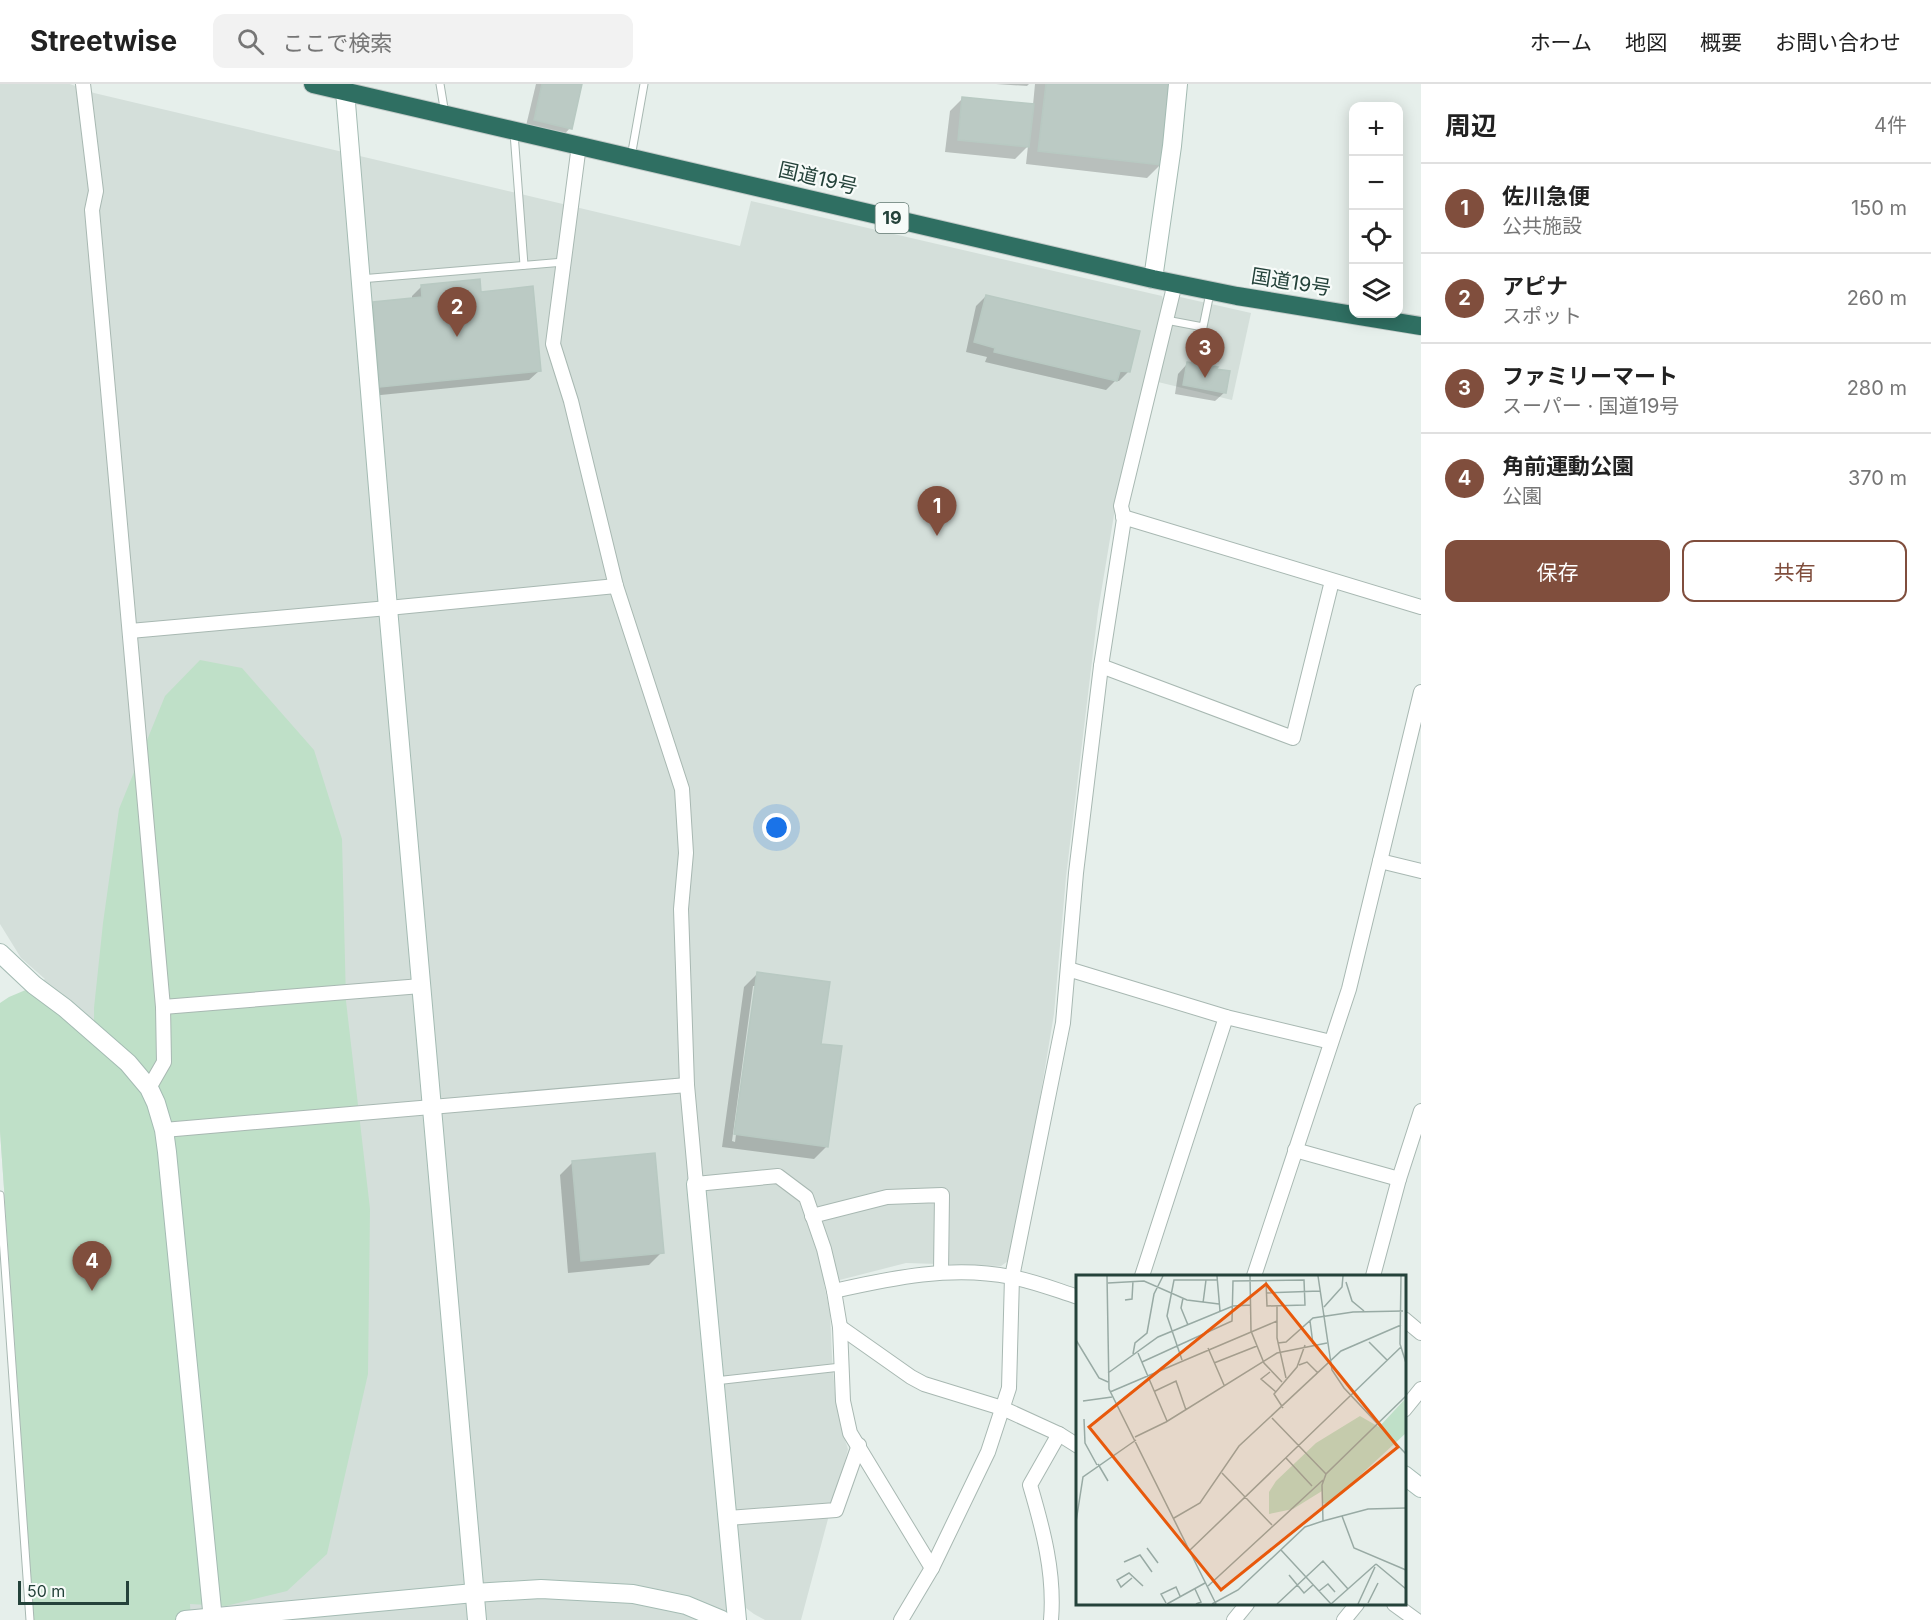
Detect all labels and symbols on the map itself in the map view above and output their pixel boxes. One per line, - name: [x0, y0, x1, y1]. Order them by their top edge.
- street label: 国道19号: [776, 157, 860, 199]
- road number: 19: [876, 203, 908, 233]
- street label: 国道19号: [1249, 264, 1333, 300]
- pin: 2: [438, 288, 476, 337]
- pin: 3: [1186, 328, 1224, 378]
- pin: 1: [918, 486, 956, 536]
- your location: [762, 813, 791, 842]
- pin: 4: [72, 1242, 112, 1291]
- inset map: [1076, 1275, 1406, 1605]
- scale bar: [18, 1578, 129, 1606]

